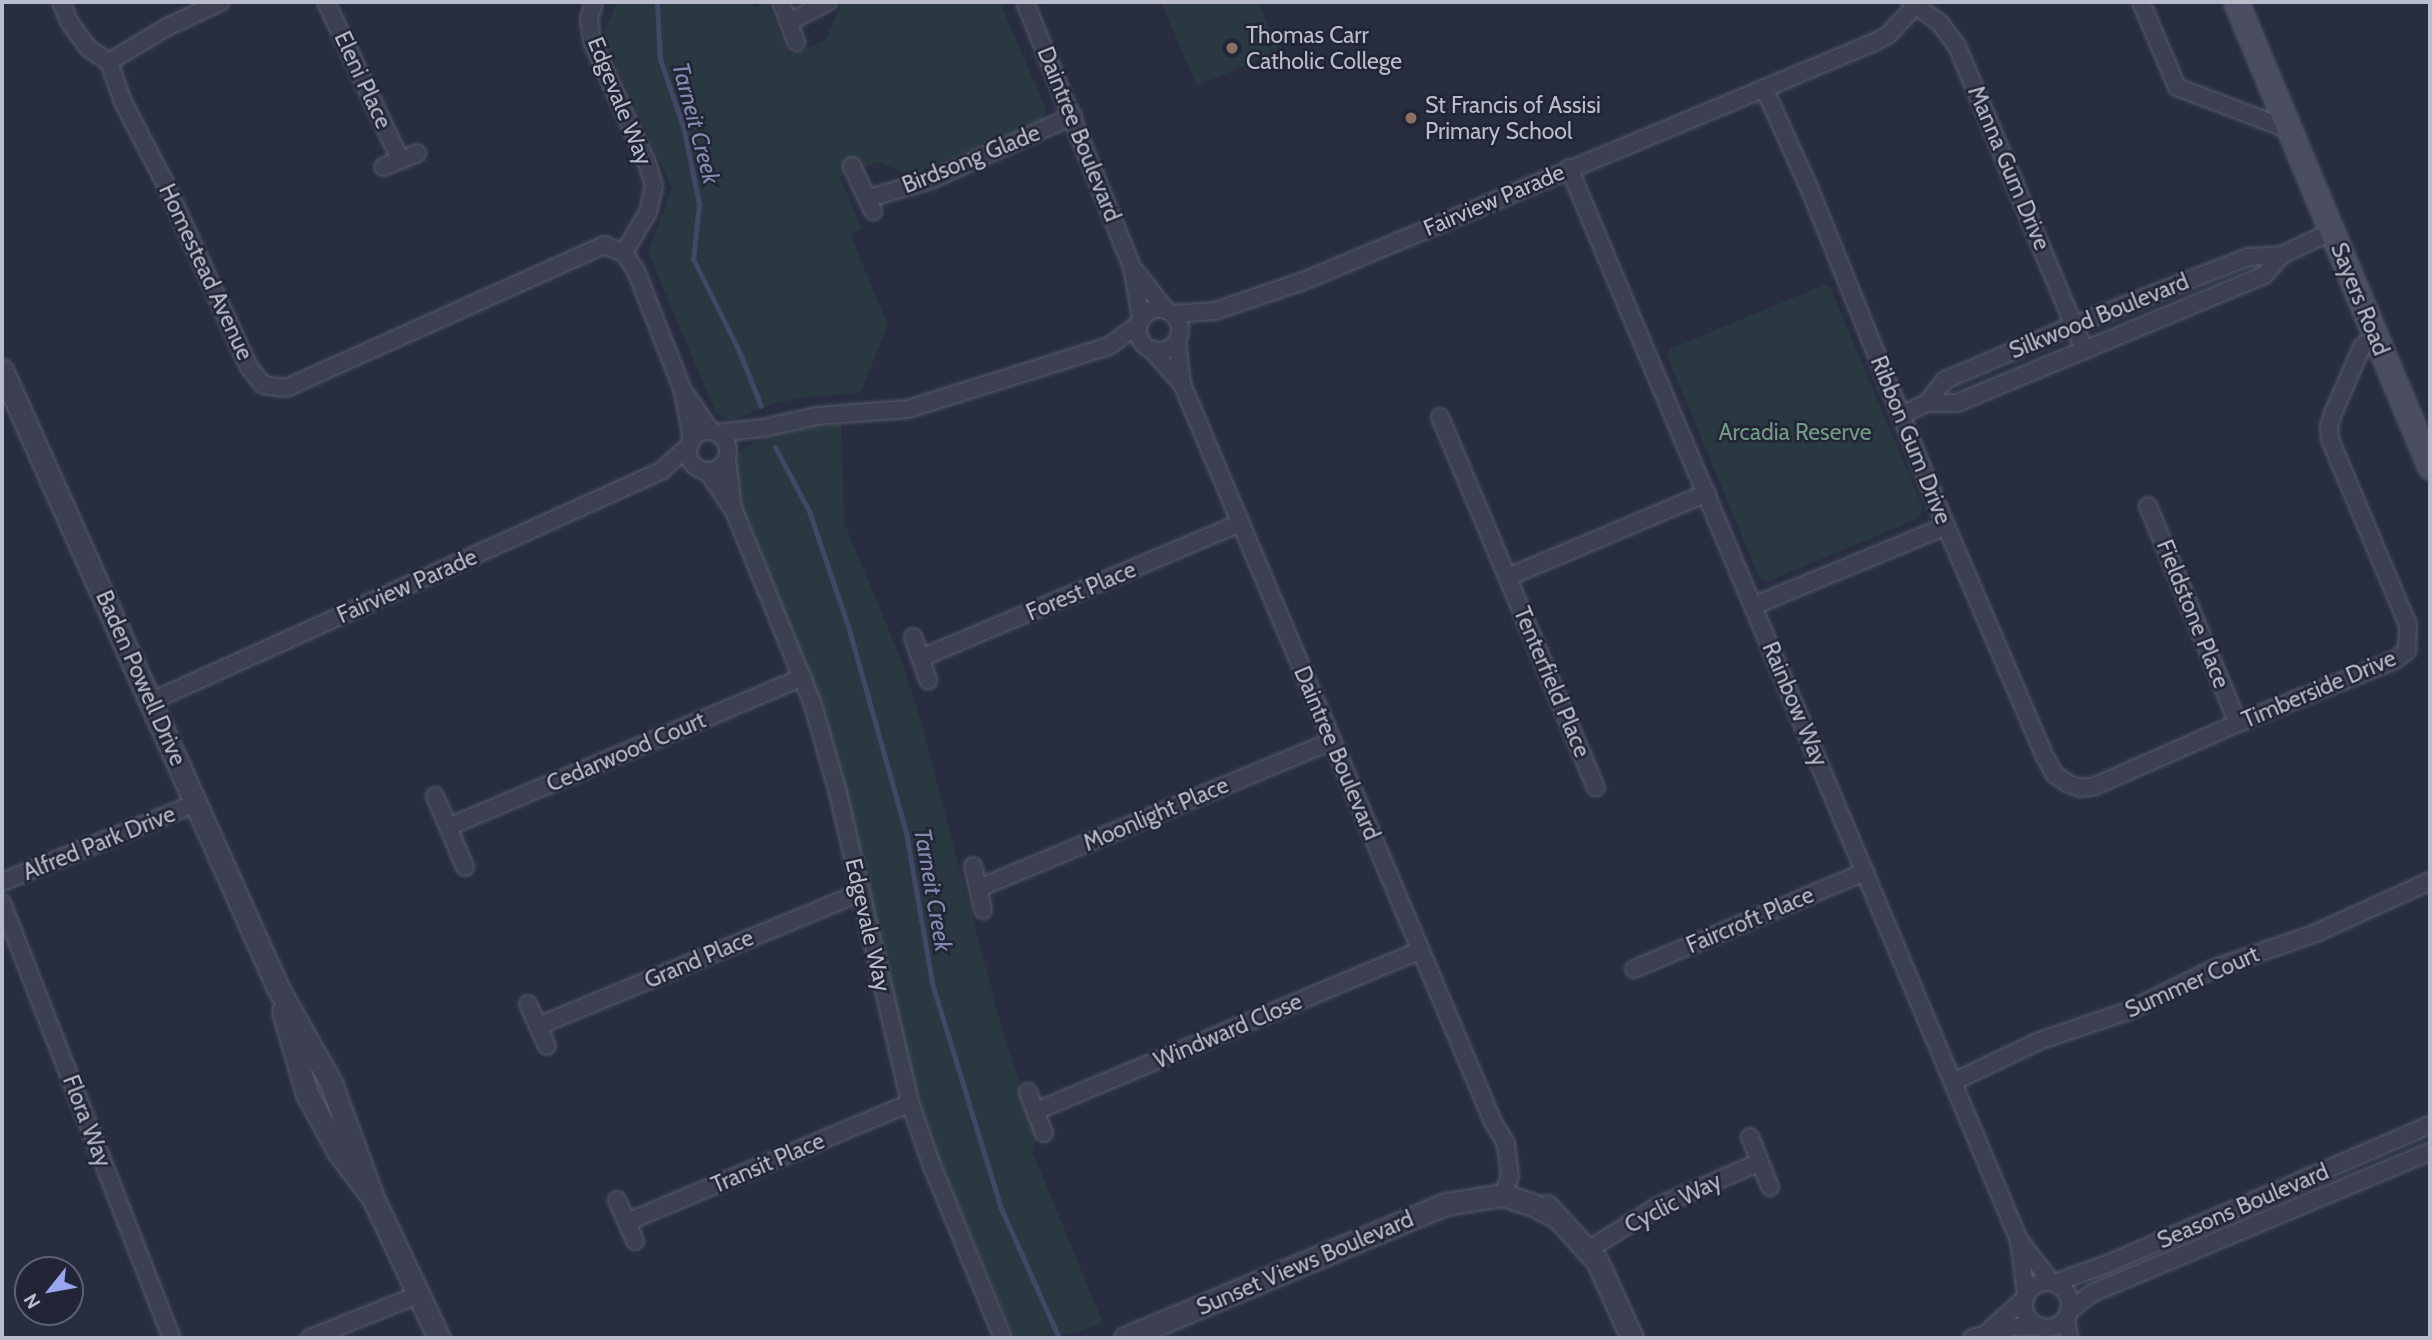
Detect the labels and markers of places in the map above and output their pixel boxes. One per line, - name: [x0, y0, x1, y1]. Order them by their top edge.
- place label: Thomas Carr Catholic College: [1246, 21, 1402, 75]
- marker: Thomas Carr Catholic College: [1224, 40, 1240, 56]
- place label: St Francis of Assisi Primary School: [1425, 91, 1601, 145]
- marker: St Francis of Assisi Primary School: [1403, 110, 1419, 126]

